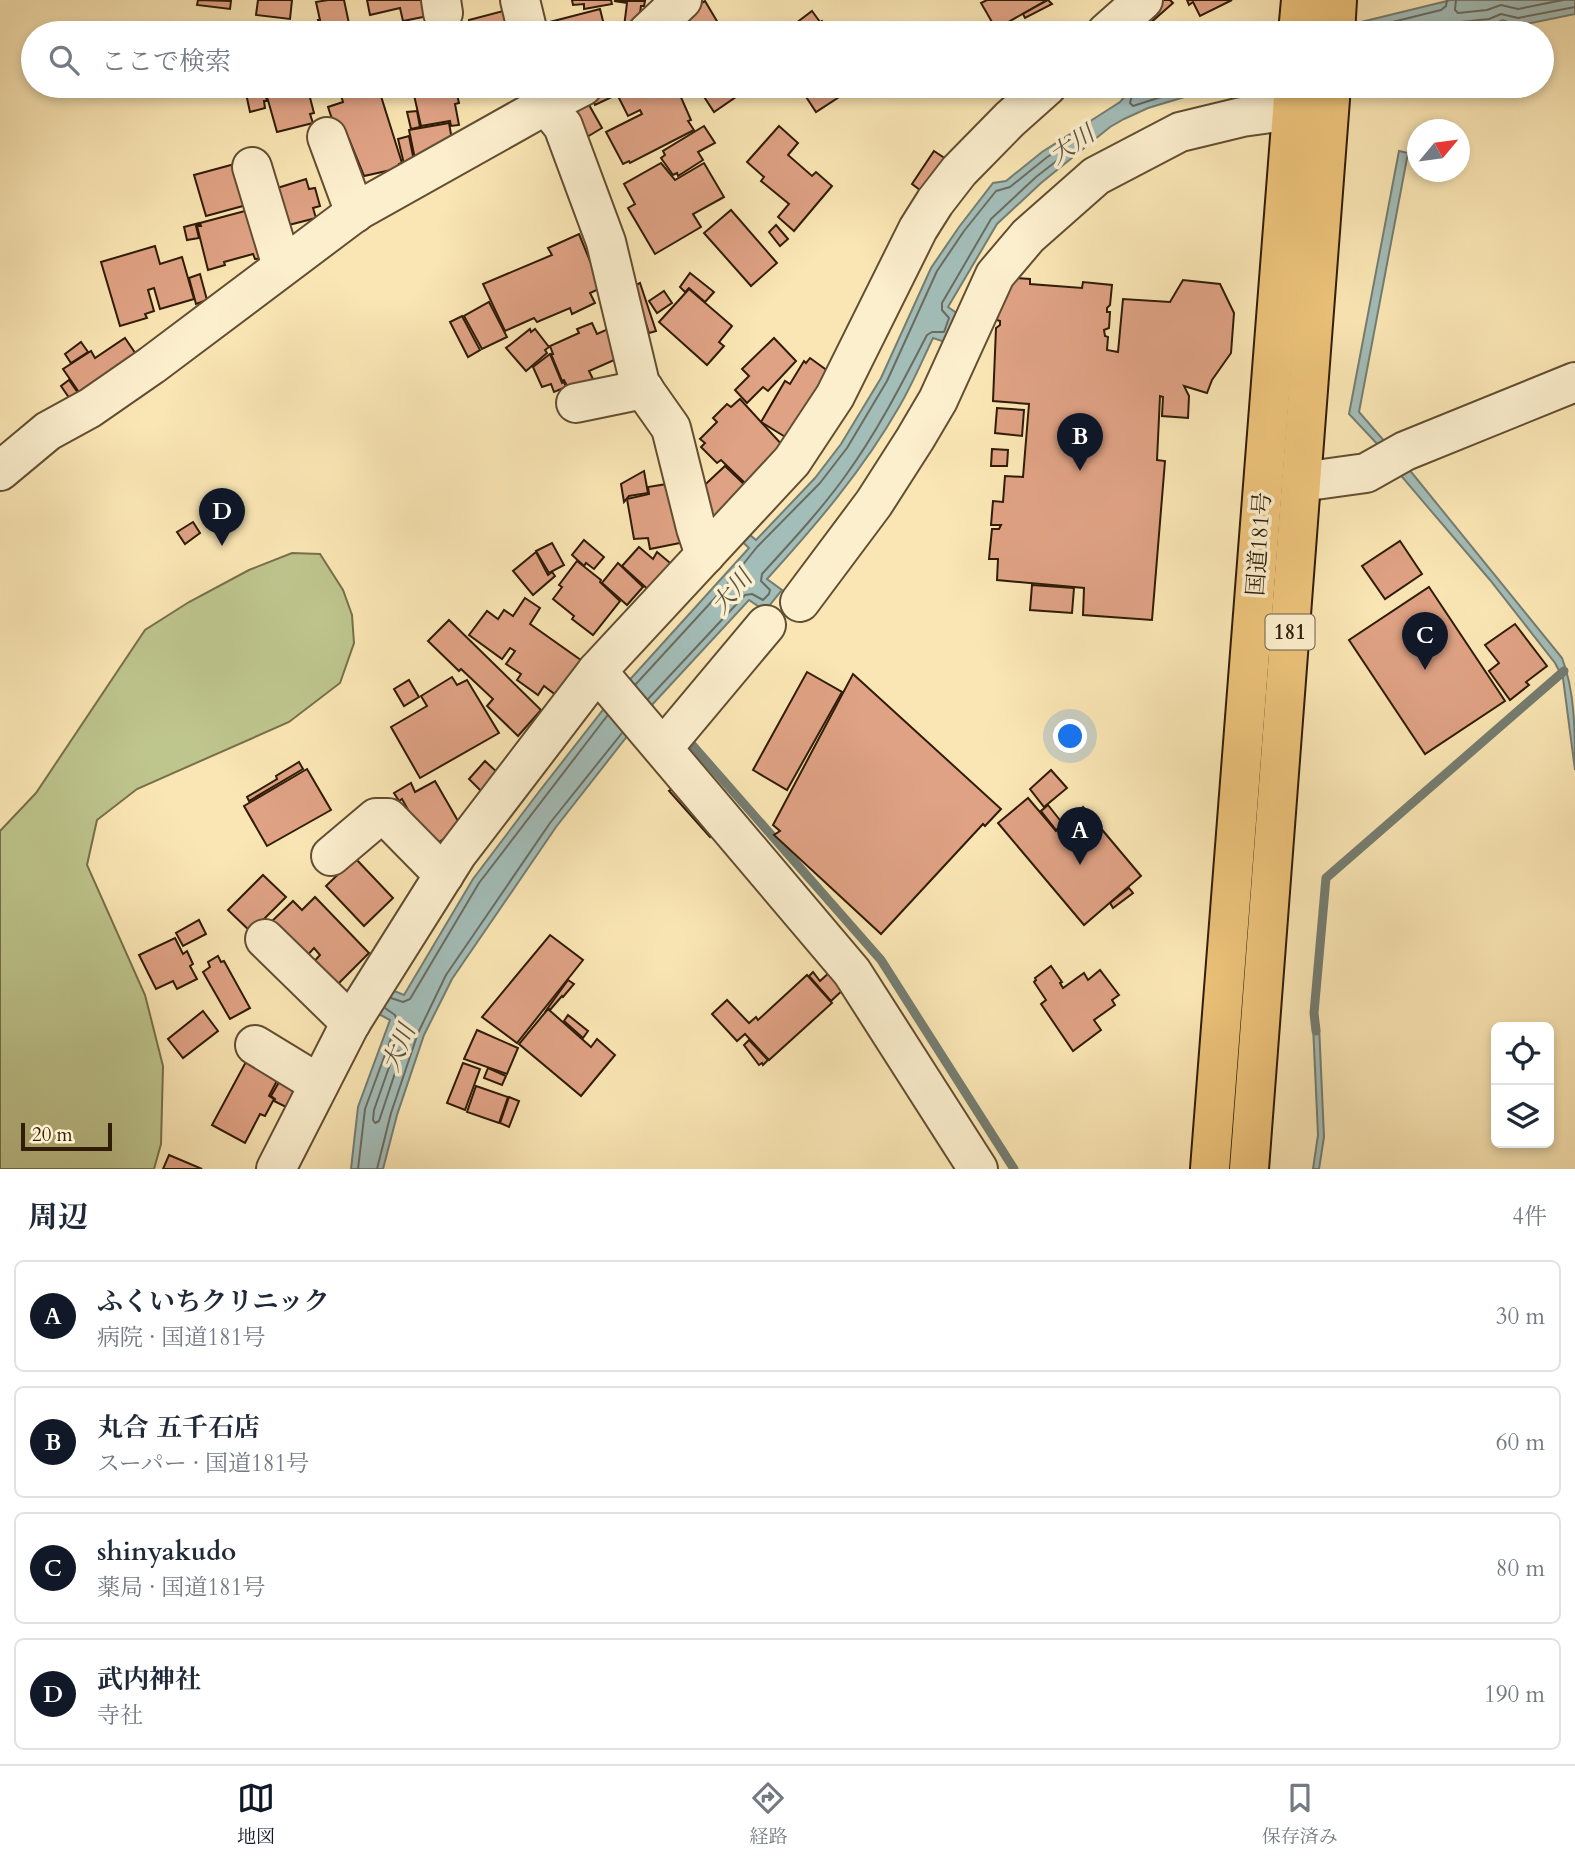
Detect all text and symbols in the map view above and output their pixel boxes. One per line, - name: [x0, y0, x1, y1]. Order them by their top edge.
- search box: [21, 21, 1554, 98]
- icon: search: [45, 41, 83, 79]
- text: ここで検索: [101, 44, 231, 79]
- water label: 大川: [1043, 116, 1104, 172]
- north arrow: [1407, 119, 1470, 182]
- pin: B: [1057, 413, 1103, 471]
- pin: D: [199, 488, 245, 546]
- street label: 国道181号: [1240, 491, 1278, 597]
- water label: 大川: [704, 561, 762, 621]
- pin: C: [1402, 612, 1448, 670]
- road number: 181: [1266, 614, 1314, 650]
- your location: [1053, 719, 1087, 753]
- pin: A: [1057, 807, 1103, 865]
- water label: 大川: [374, 1017, 425, 1077]
- map controls: [1491, 1022, 1554, 1148]
- button: locate: [1491, 1022, 1554, 1085]
- button: layers: [1491, 1085, 1554, 1148]
- scale bar: [21, 1120, 112, 1152]
- text: 20 m: [32, 1122, 73, 1148]
- text: 周辺: [28, 1197, 88, 1238]
- text: 4件: [1512, 1201, 1547, 1232]
- text: ふくいちクリニック: [97, 1284, 329, 1319]
- text: A: [44, 1301, 62, 1332]
- text: 30 m: [1496, 1301, 1545, 1332]
- text: 病院 · 国道181号: [97, 1322, 266, 1353]
- text: 丸合 五千石店: [97, 1410, 260, 1445]
- text: B: [45, 1427, 61, 1458]
- text: 60 m: [1496, 1427, 1545, 1458]
- text: スーパー · 国道181号: [97, 1448, 309, 1479]
- text: shinyakudo: [97, 1534, 236, 1569]
- text: C: [44, 1553, 62, 1584]
- text: 80 m: [1496, 1553, 1545, 1584]
- text: 薬局 · 国道181号: [97, 1572, 266, 1603]
- text: 武内神社: [97, 1662, 201, 1697]
- text: D: [43, 1679, 63, 1710]
- text: 190 m: [1484, 1679, 1545, 1710]
- text: 寺社: [97, 1700, 143, 1731]
- tab: 地図: [237, 1779, 275, 1850]
- tab: 経路: [749, 1779, 788, 1850]
- tab: 保存済み: [1262, 1779, 1338, 1850]

